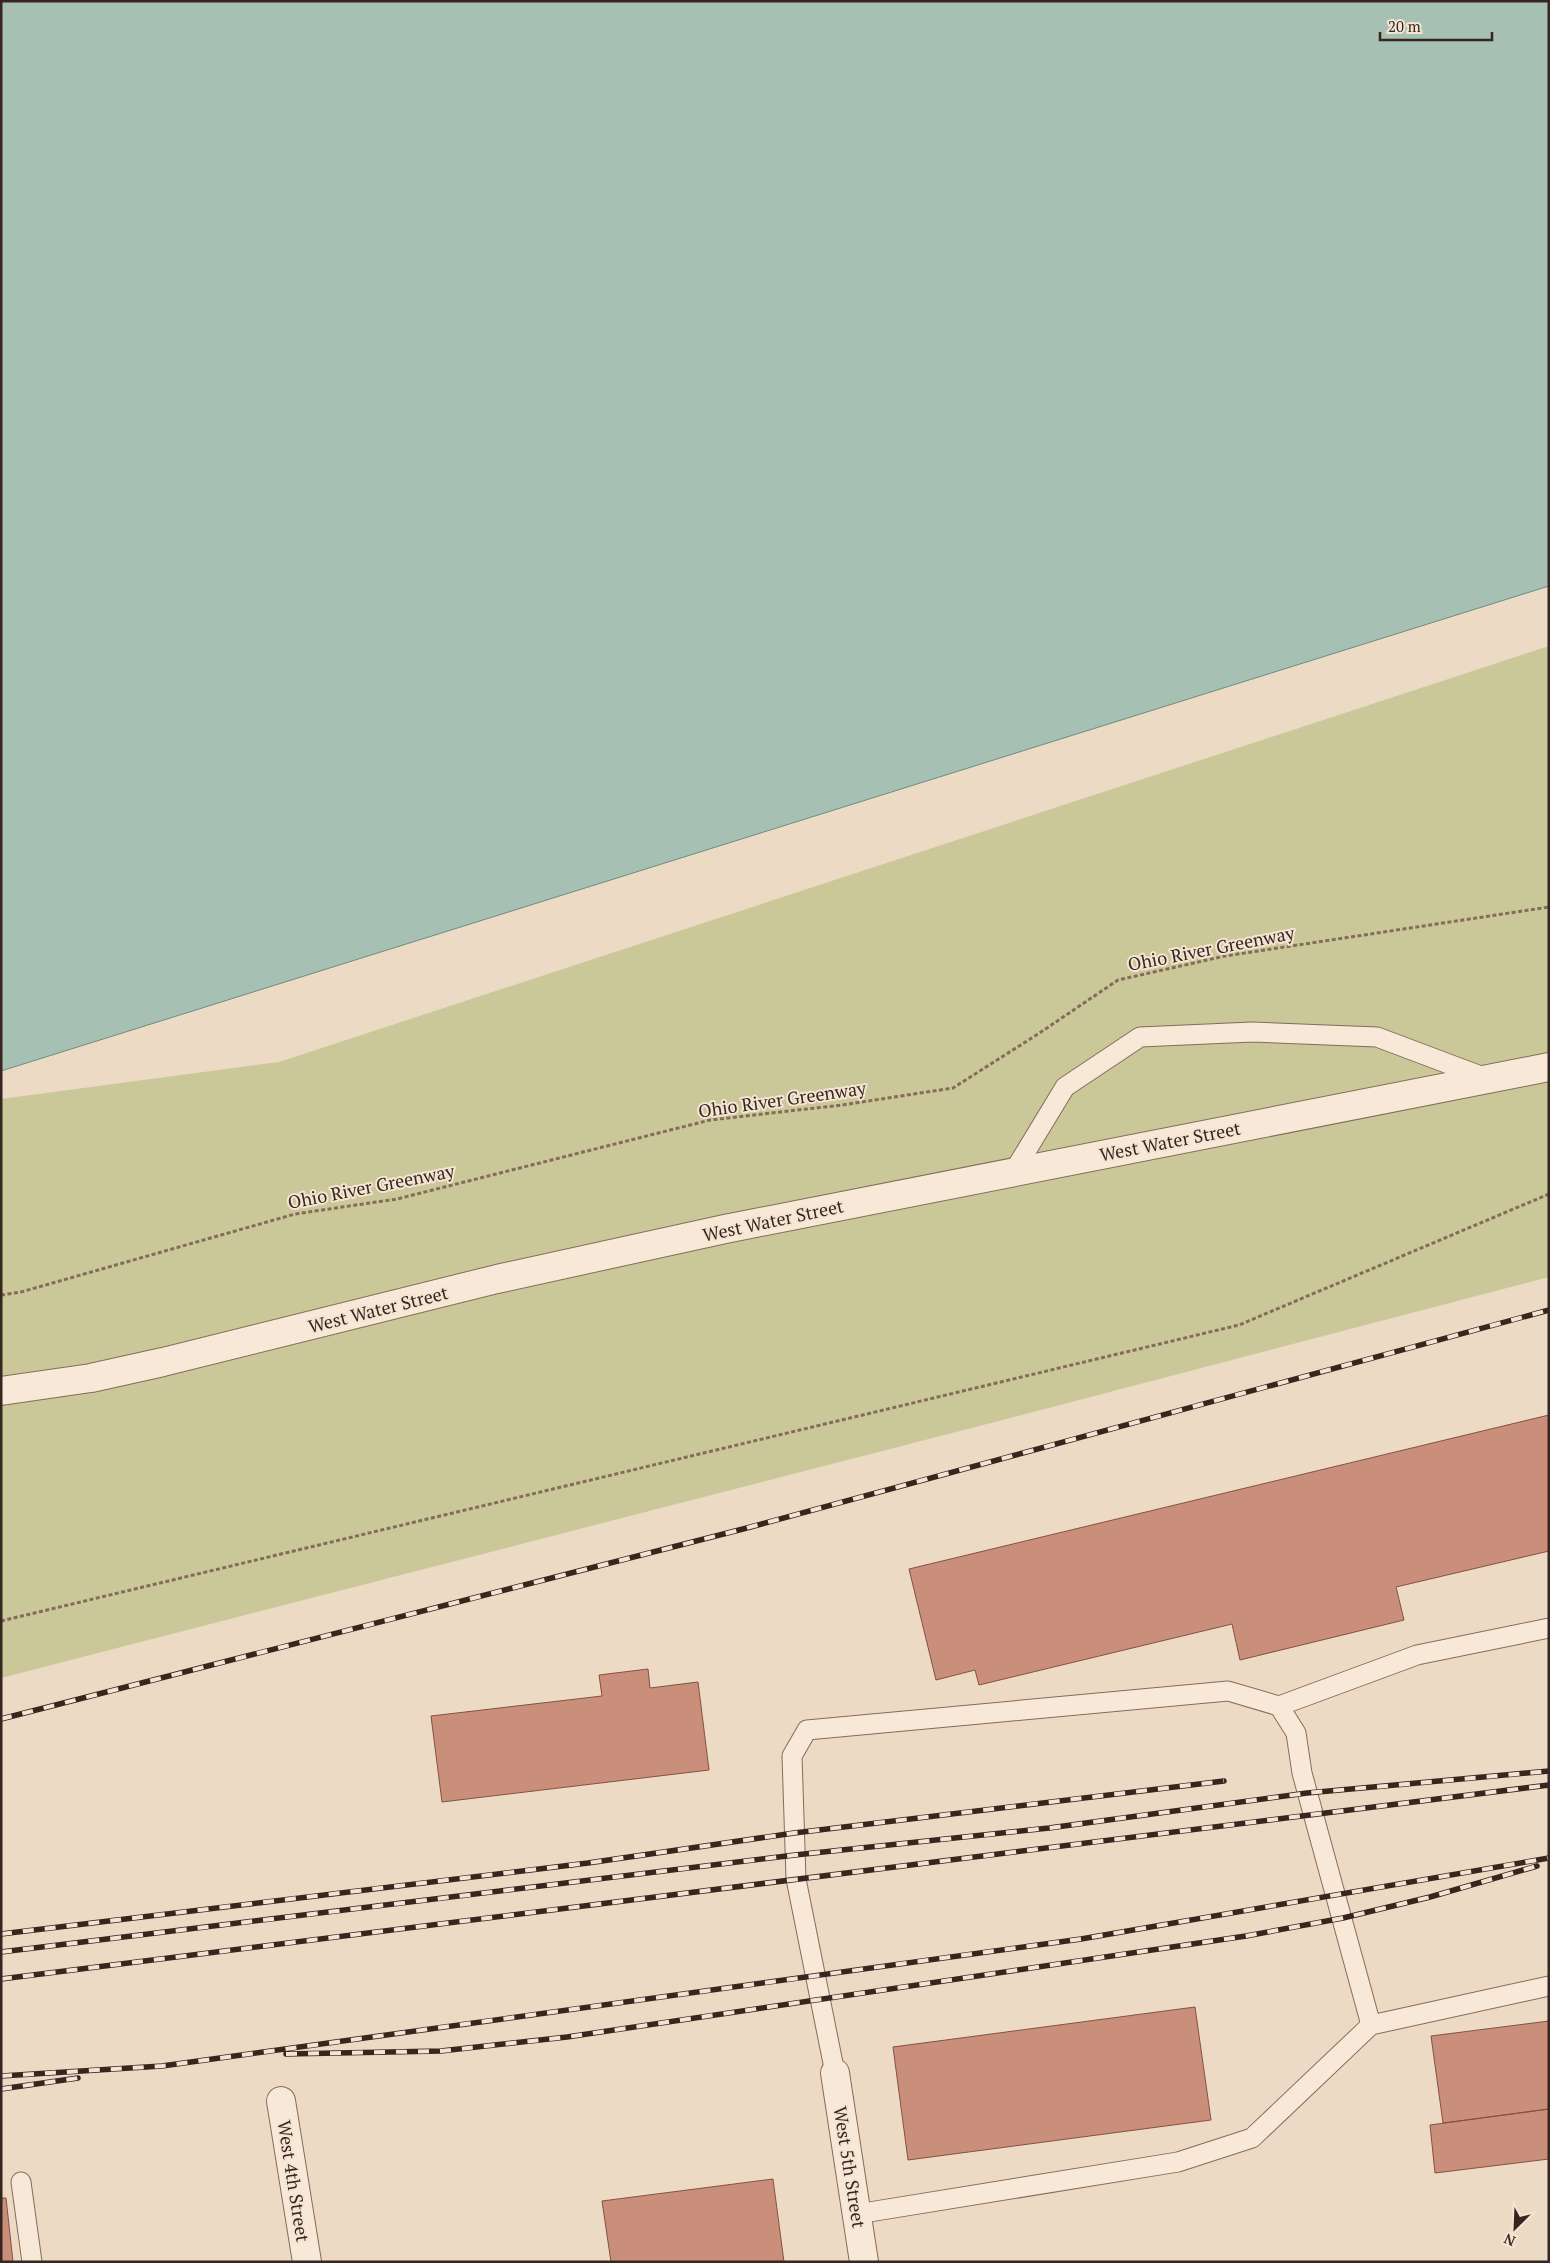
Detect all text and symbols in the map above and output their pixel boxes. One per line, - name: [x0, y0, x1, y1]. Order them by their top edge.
- scale bar: [1380, 10, 1492, 42]
- text: 20 m: [1388, 16, 1421, 36]
- street label: Ohio River Greenway: [1126, 920, 1297, 976]
- street label: Ohio River Greenway: [697, 1075, 868, 1123]
- street label: West Water Street: [1097, 1115, 1243, 1166]
- street label: Ohio River Greenway: [286, 1158, 457, 1214]
- street label: West Water Street: [700, 1193, 846, 1247]
- street label: West Water Street: [306, 1280, 451, 1338]
- street label: West 5th Street: [829, 2104, 872, 2230]
- street label: West 4th Street: [273, 2118, 316, 2244]
- north arrow: [1490, 2203, 1540, 2253]
- text: N: [1500, 2229, 1518, 2251]

